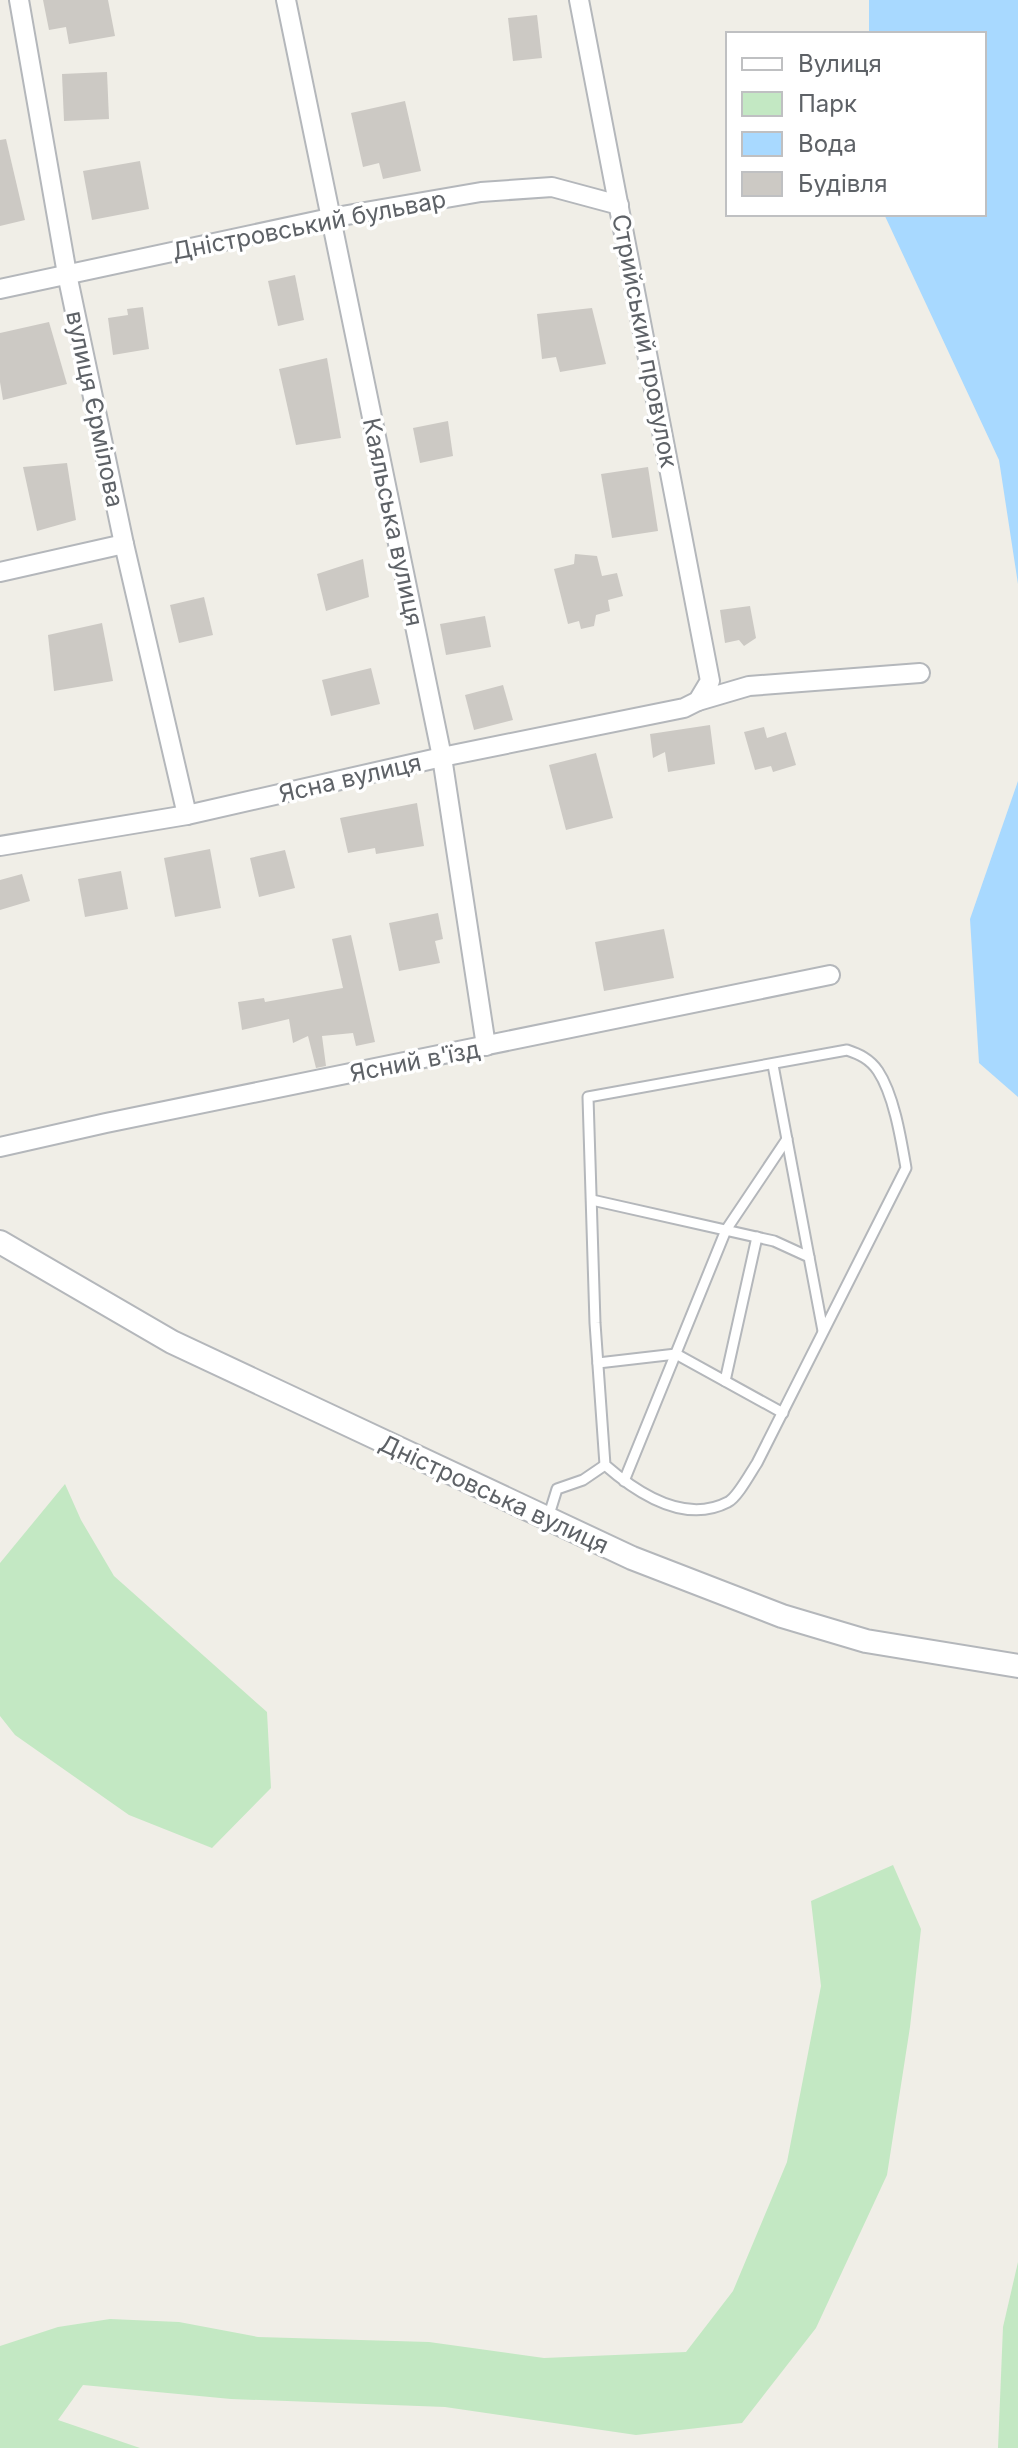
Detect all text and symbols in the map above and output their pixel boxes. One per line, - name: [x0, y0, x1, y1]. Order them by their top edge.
- legend: [726, 32, 986, 216]
- text: Вулиця: [798, 49, 882, 78]
- text: Парк: [798, 89, 857, 118]
- text: Вода: [798, 129, 857, 158]
- text: Будівля: [798, 169, 887, 198]
- street label: Дністровський бульвар: [170, 184, 448, 266]
- street label: Стрийський провулок: [606, 212, 684, 470]
- street label: вулиця Єрмілова: [60, 308, 130, 510]
- street label: Каяльська вулиця: [357, 415, 429, 629]
- street label: Ясна вулиця: [276, 748, 424, 808]
- street label: Ясний в'їзд: [347, 1034, 483, 1088]
- street label: Дністровська вулиця: [375, 1428, 613, 1560]

